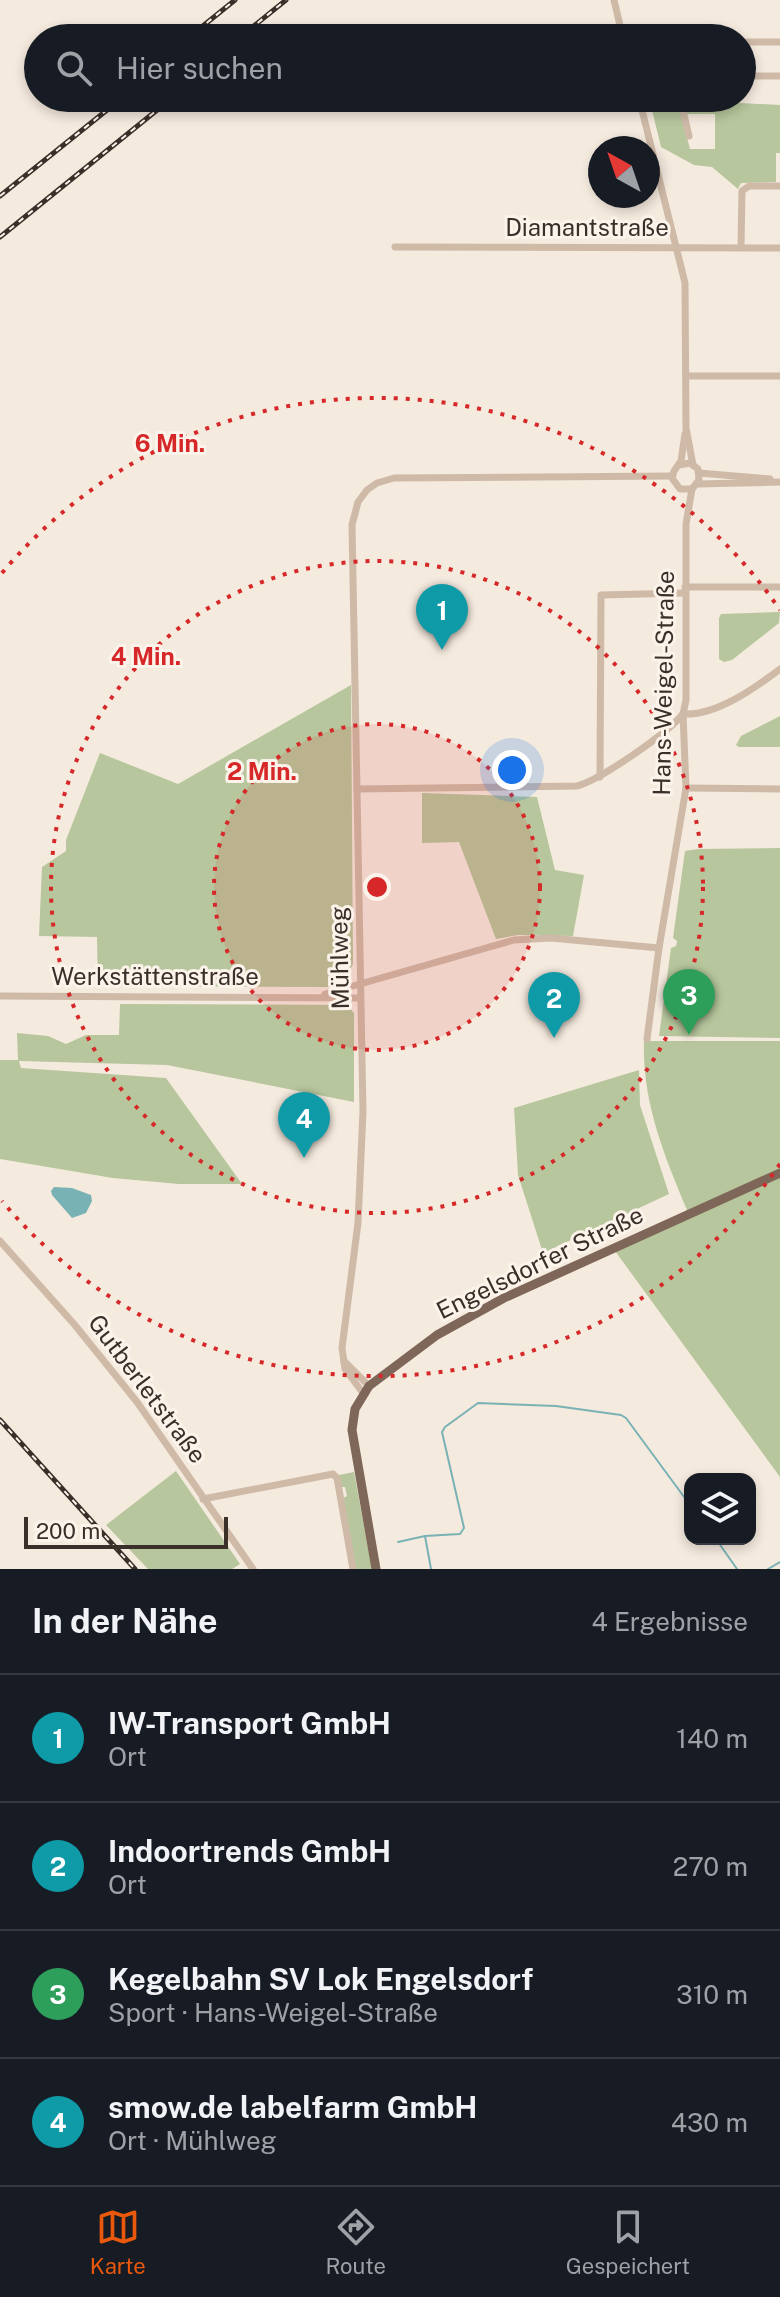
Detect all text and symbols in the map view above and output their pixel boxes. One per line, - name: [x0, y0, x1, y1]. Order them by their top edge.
- search box: [24, 24, 756, 112]
- icon: search: [52, 46, 96, 90]
- text: Hier suchen: [116, 50, 283, 86]
- north arrow: [588, 136, 660, 208]
- street label: Diamantstraße: [505, 213, 669, 241]
- text: 6 Min.: [135, 429, 205, 457]
- street label: Hans-Weigel-Straße: [647, 570, 679, 796]
- pin: 1: [416, 584, 468, 650]
- text: 4 Min.: [111, 642, 181, 670]
- your location: [492, 750, 532, 790]
- text: 2 Min.: [227, 757, 297, 785]
- centre of rings: [363, 873, 391, 901]
- street label: Mühlweg: [324, 906, 354, 1010]
- street label: Werkstättenstraße: [51, 962, 259, 990]
- pin: 3: [663, 969, 715, 1035]
- pin: 2: [528, 972, 580, 1038]
- pin: 4: [278, 1092, 330, 1158]
- street label: Engelsdorfer Straße: [432, 1200, 647, 1324]
- street label: Gutberletstraße: [83, 1309, 213, 1468]
- map controls: [684, 1473, 756, 1545]
- button: layers: [684, 1473, 756, 1545]
- scale bar: [24, 1513, 228, 1549]
- text: 200 m: [36, 1518, 100, 1544]
- text: In der Nähe: [32, 1601, 218, 1641]
- text: 4 Ergebnisse: [591, 1606, 748, 1637]
- text: IW-Transport GmbH: [108, 1705, 391, 1741]
- text: 1: [52, 1723, 64, 1754]
- text: 140 m: [676, 1723, 748, 1754]
- text: Ort: [108, 1741, 147, 1772]
- text: Indoortrends GmbH: [108, 1833, 391, 1869]
- text: 2: [50, 1851, 66, 1882]
- text: 270 m: [673, 1851, 748, 1882]
- text: Ort: [108, 1869, 147, 1900]
- text: Kegelbahn SV Lok Engelsdorf: [108, 1961, 533, 1997]
- text: 3: [49, 1979, 67, 2010]
- text: 310 m: [676, 1979, 748, 2010]
- text: Sport · Hans-Weigel-Straße: [108, 1997, 438, 2028]
- text: smow.de labelfarm GmbH: [108, 2089, 477, 2125]
- text: 4: [49, 2107, 67, 2138]
- text: 430 m: [671, 2107, 748, 2138]
- text: Ort · Mühlweg: [108, 2125, 277, 2156]
- tab: Karte: [90, 2205, 146, 2279]
- tab: Route: [326, 2205, 386, 2279]
- tab: Gespeichert: [566, 2205, 690, 2279]

